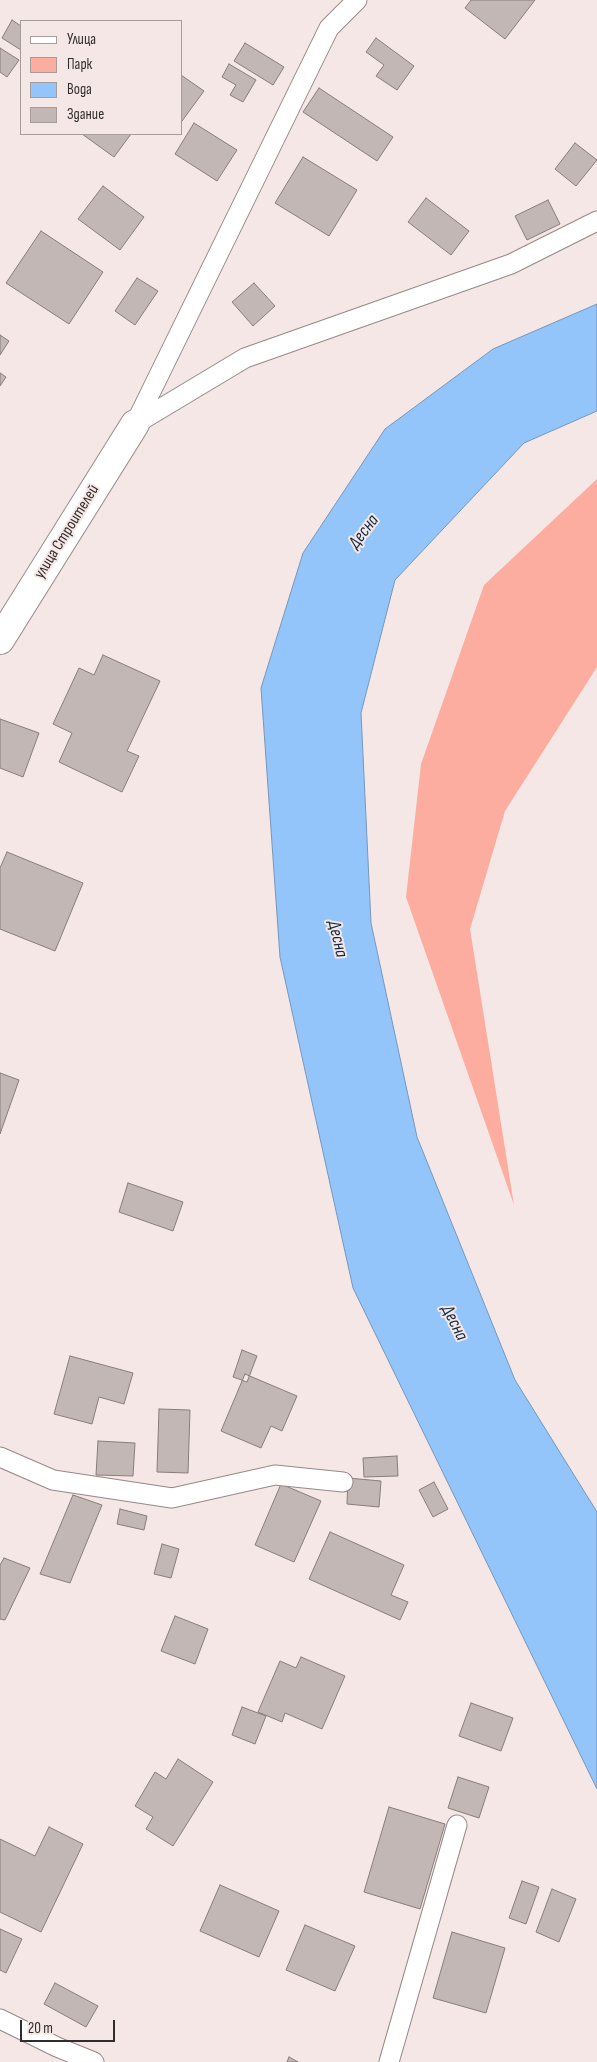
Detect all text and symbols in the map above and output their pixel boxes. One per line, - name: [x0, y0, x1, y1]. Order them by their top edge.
- legend: [20, 20, 182, 135]
- text: Улица: [67, 30, 96, 49]
- text: Парк: [67, 55, 92, 74]
- text: Вода: [67, 80, 92, 99]
- text: Здание: [67, 105, 104, 124]
- street label: улица Строителей: [30, 481, 104, 583]
- water label: Десна: [344, 511, 384, 553]
- water label: Десна: [322, 918, 352, 960]
- water label: Десна: [436, 1302, 472, 1344]
- scale bar: [22, 2010, 118, 2042]
- text: 20 m: [28, 2019, 53, 2038]

